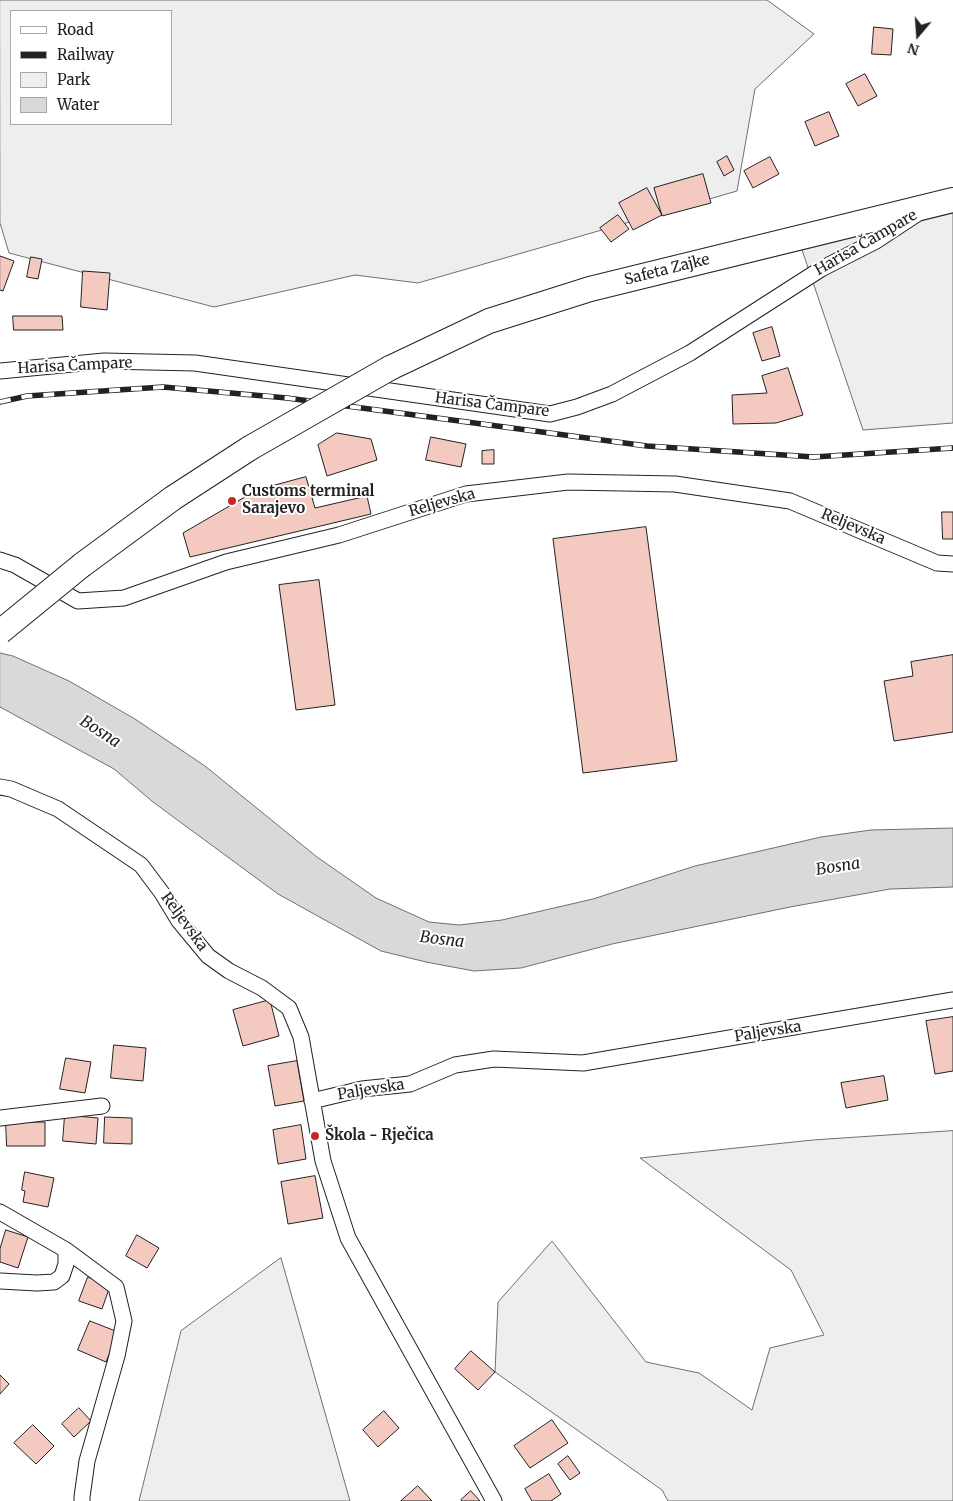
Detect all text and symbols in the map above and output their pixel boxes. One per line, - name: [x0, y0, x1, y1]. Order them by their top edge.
- legend: [10, 10, 172, 125]
- north arrow: [893, 10, 943, 60]
- text: Road: [57, 20, 93, 39]
- text: N: [905, 39, 921, 60]
- text: Railway: [57, 45, 114, 64]
- text: Park: [57, 70, 90, 89]
- text: Water: [57, 95, 99, 114]
- street label: Harisa Čampare: [812, 206, 920, 280]
- street label: Safeta Zajke: [622, 251, 712, 289]
- street label: Harisa Čampare: [17, 354, 133, 378]
- street label: Harisa Čampare: [434, 389, 550, 421]
- place label: Customs terminal Sarajevo: [242, 483, 374, 518]
- street label: Reljevska: [407, 485, 477, 521]
- marker: Customs terminal Sarajevo: [226, 495, 238, 507]
- street label: Reljevska: [818, 505, 888, 549]
- water label: Bosna: [76, 712, 124, 752]
- water label: Bosna: [814, 854, 862, 880]
- street label: Reljevska: [157, 889, 211, 955]
- water label: Bosna: [419, 928, 465, 952]
- street label: Paljevska: [733, 1018, 803, 1046]
- street label: Paljevska: [336, 1076, 406, 1104]
- place label: Škola - Rječica: [325, 1127, 434, 1145]
- marker: Škola - Rječica: [309, 1130, 321, 1142]

